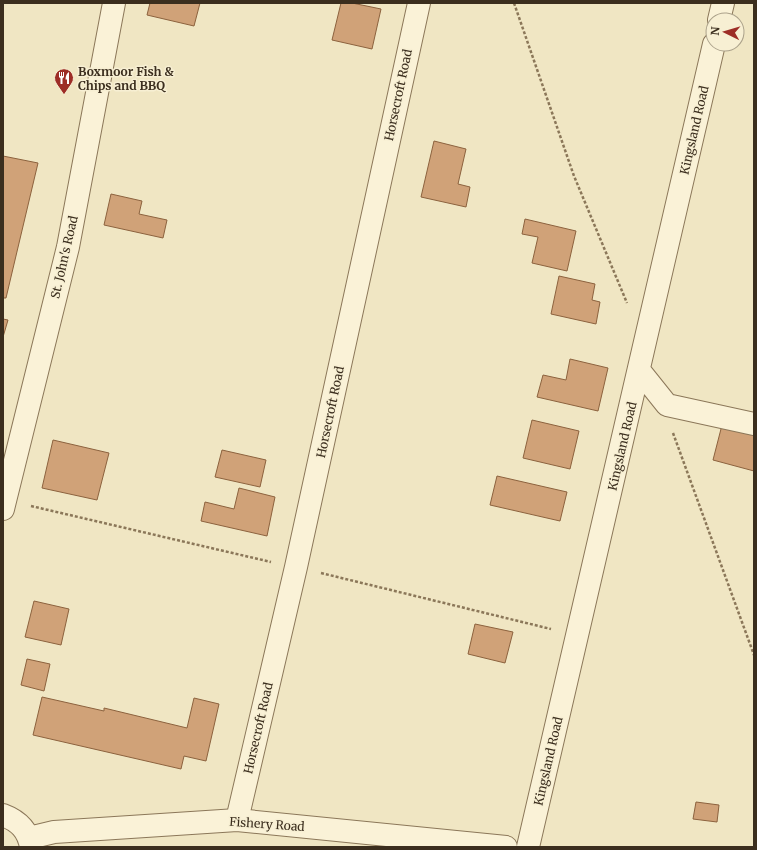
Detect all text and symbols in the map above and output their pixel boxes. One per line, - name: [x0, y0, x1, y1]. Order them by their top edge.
- north arrow: [705, 12, 745, 52]
- text: N: [708, 26, 722, 36]
- street label: Horsecroft Road: [381, 48, 415, 142]
- place label: Boxmoor Fish & Chips and BBQ: [78, 64, 174, 93]
- restaurant icon: Boxmoor Fish & Chips and BBQ: [53, 67, 75, 95]
- street label: Kingsland Road: [676, 84, 712, 176]
- street label: St. John's Road: [47, 214, 81, 300]
- street label: Horsecroft Road: [313, 365, 347, 459]
- street label: Kingsland Road: [604, 400, 640, 492]
- street label: Horsecroft Road: [240, 681, 276, 775]
- street label: Kingsland Road: [530, 715, 566, 807]
- street label: Fishery Road: [229, 814, 305, 834]

